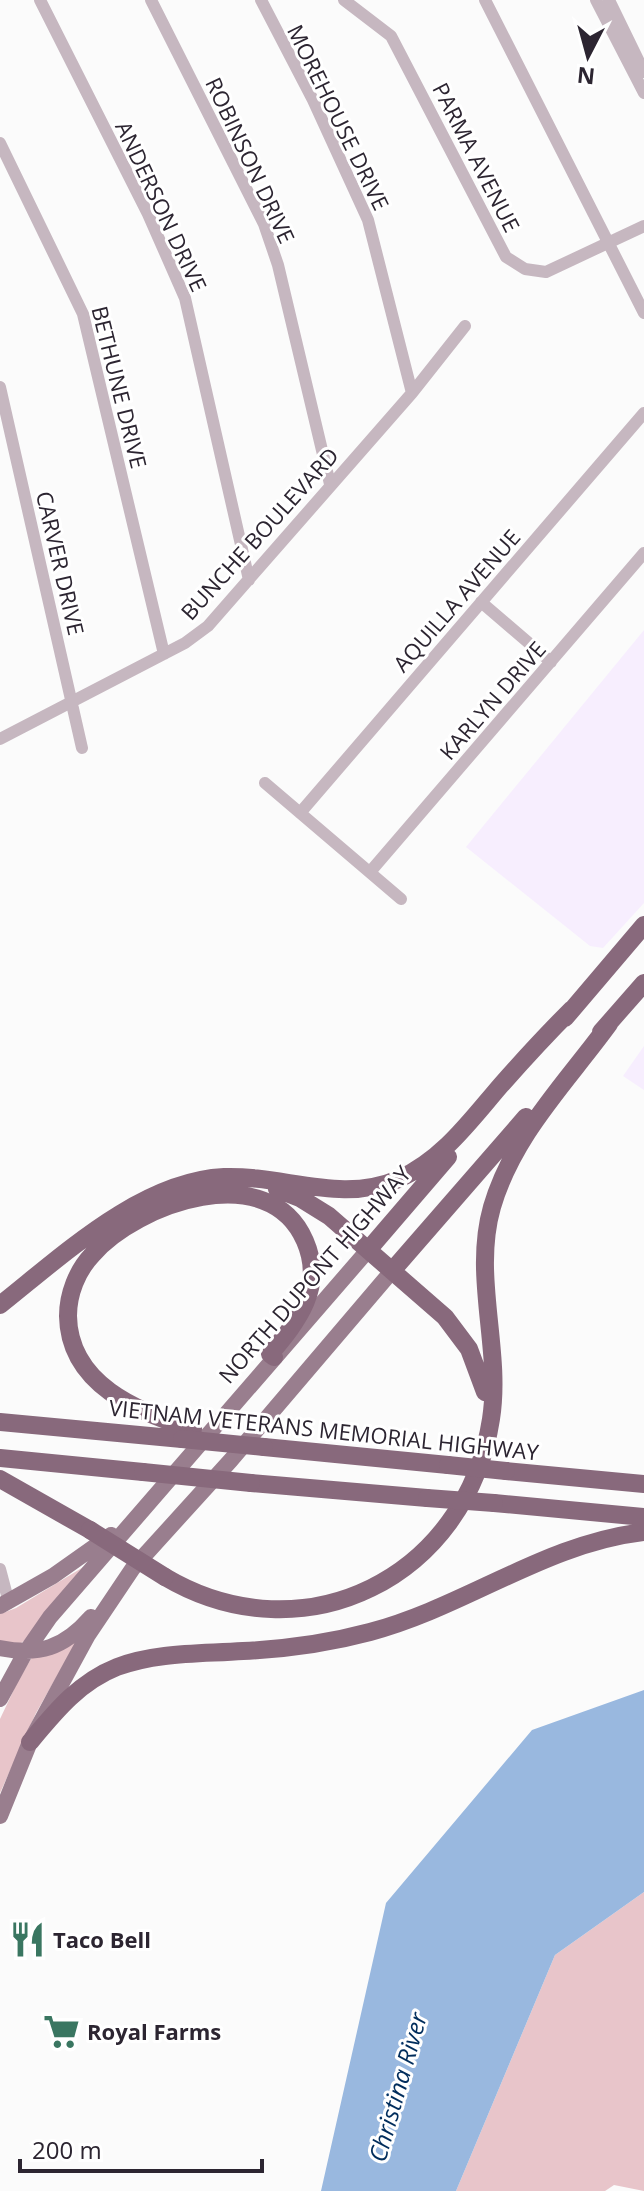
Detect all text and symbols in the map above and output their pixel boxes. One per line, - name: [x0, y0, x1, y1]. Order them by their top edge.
- north arrow: [548, 16, 628, 96]
- street label: MOREHOUSE DRIVE: [281, 19, 397, 215]
- text: N: [575, 61, 596, 93]
- street label: ROBINSON DRIVE: [199, 72, 303, 248]
- street label: PARMA AVENUE: [426, 77, 528, 237]
- street label: ANDERSON DRIVE: [109, 116, 215, 296]
- street label: BETHUNE DRIVE: [85, 303, 155, 471]
- street label: BUNCHE BOULEVARD: [173, 440, 345, 626]
- street label: CARVER DRIVE: [30, 488, 92, 638]
- street label: AQUILLA AVENUE: [386, 522, 526, 678]
- street label: KARLYN DRIVE: [432, 634, 552, 766]
- street label: NORTH DUPONT HIGHWAY: [211, 1158, 417, 1389]
- street label: VIETNAM VETERANS MEMORIAL HIGHWAY: [108, 1392, 541, 1467]
- restaurant icon: Taco Bell: [8, 1920, 46, 1958]
- place label: Taco Bell: [53, 1924, 151, 1954]
- water label: Christina River: [360, 2007, 434, 2165]
- supermarket icon: Royal Farms: [42, 2012, 80, 2050]
- place label: Royal Farms: [87, 2016, 221, 2046]
- scale bar: [20, 2123, 262, 2173]
- text: 200 m: [32, 2133, 102, 2166]

